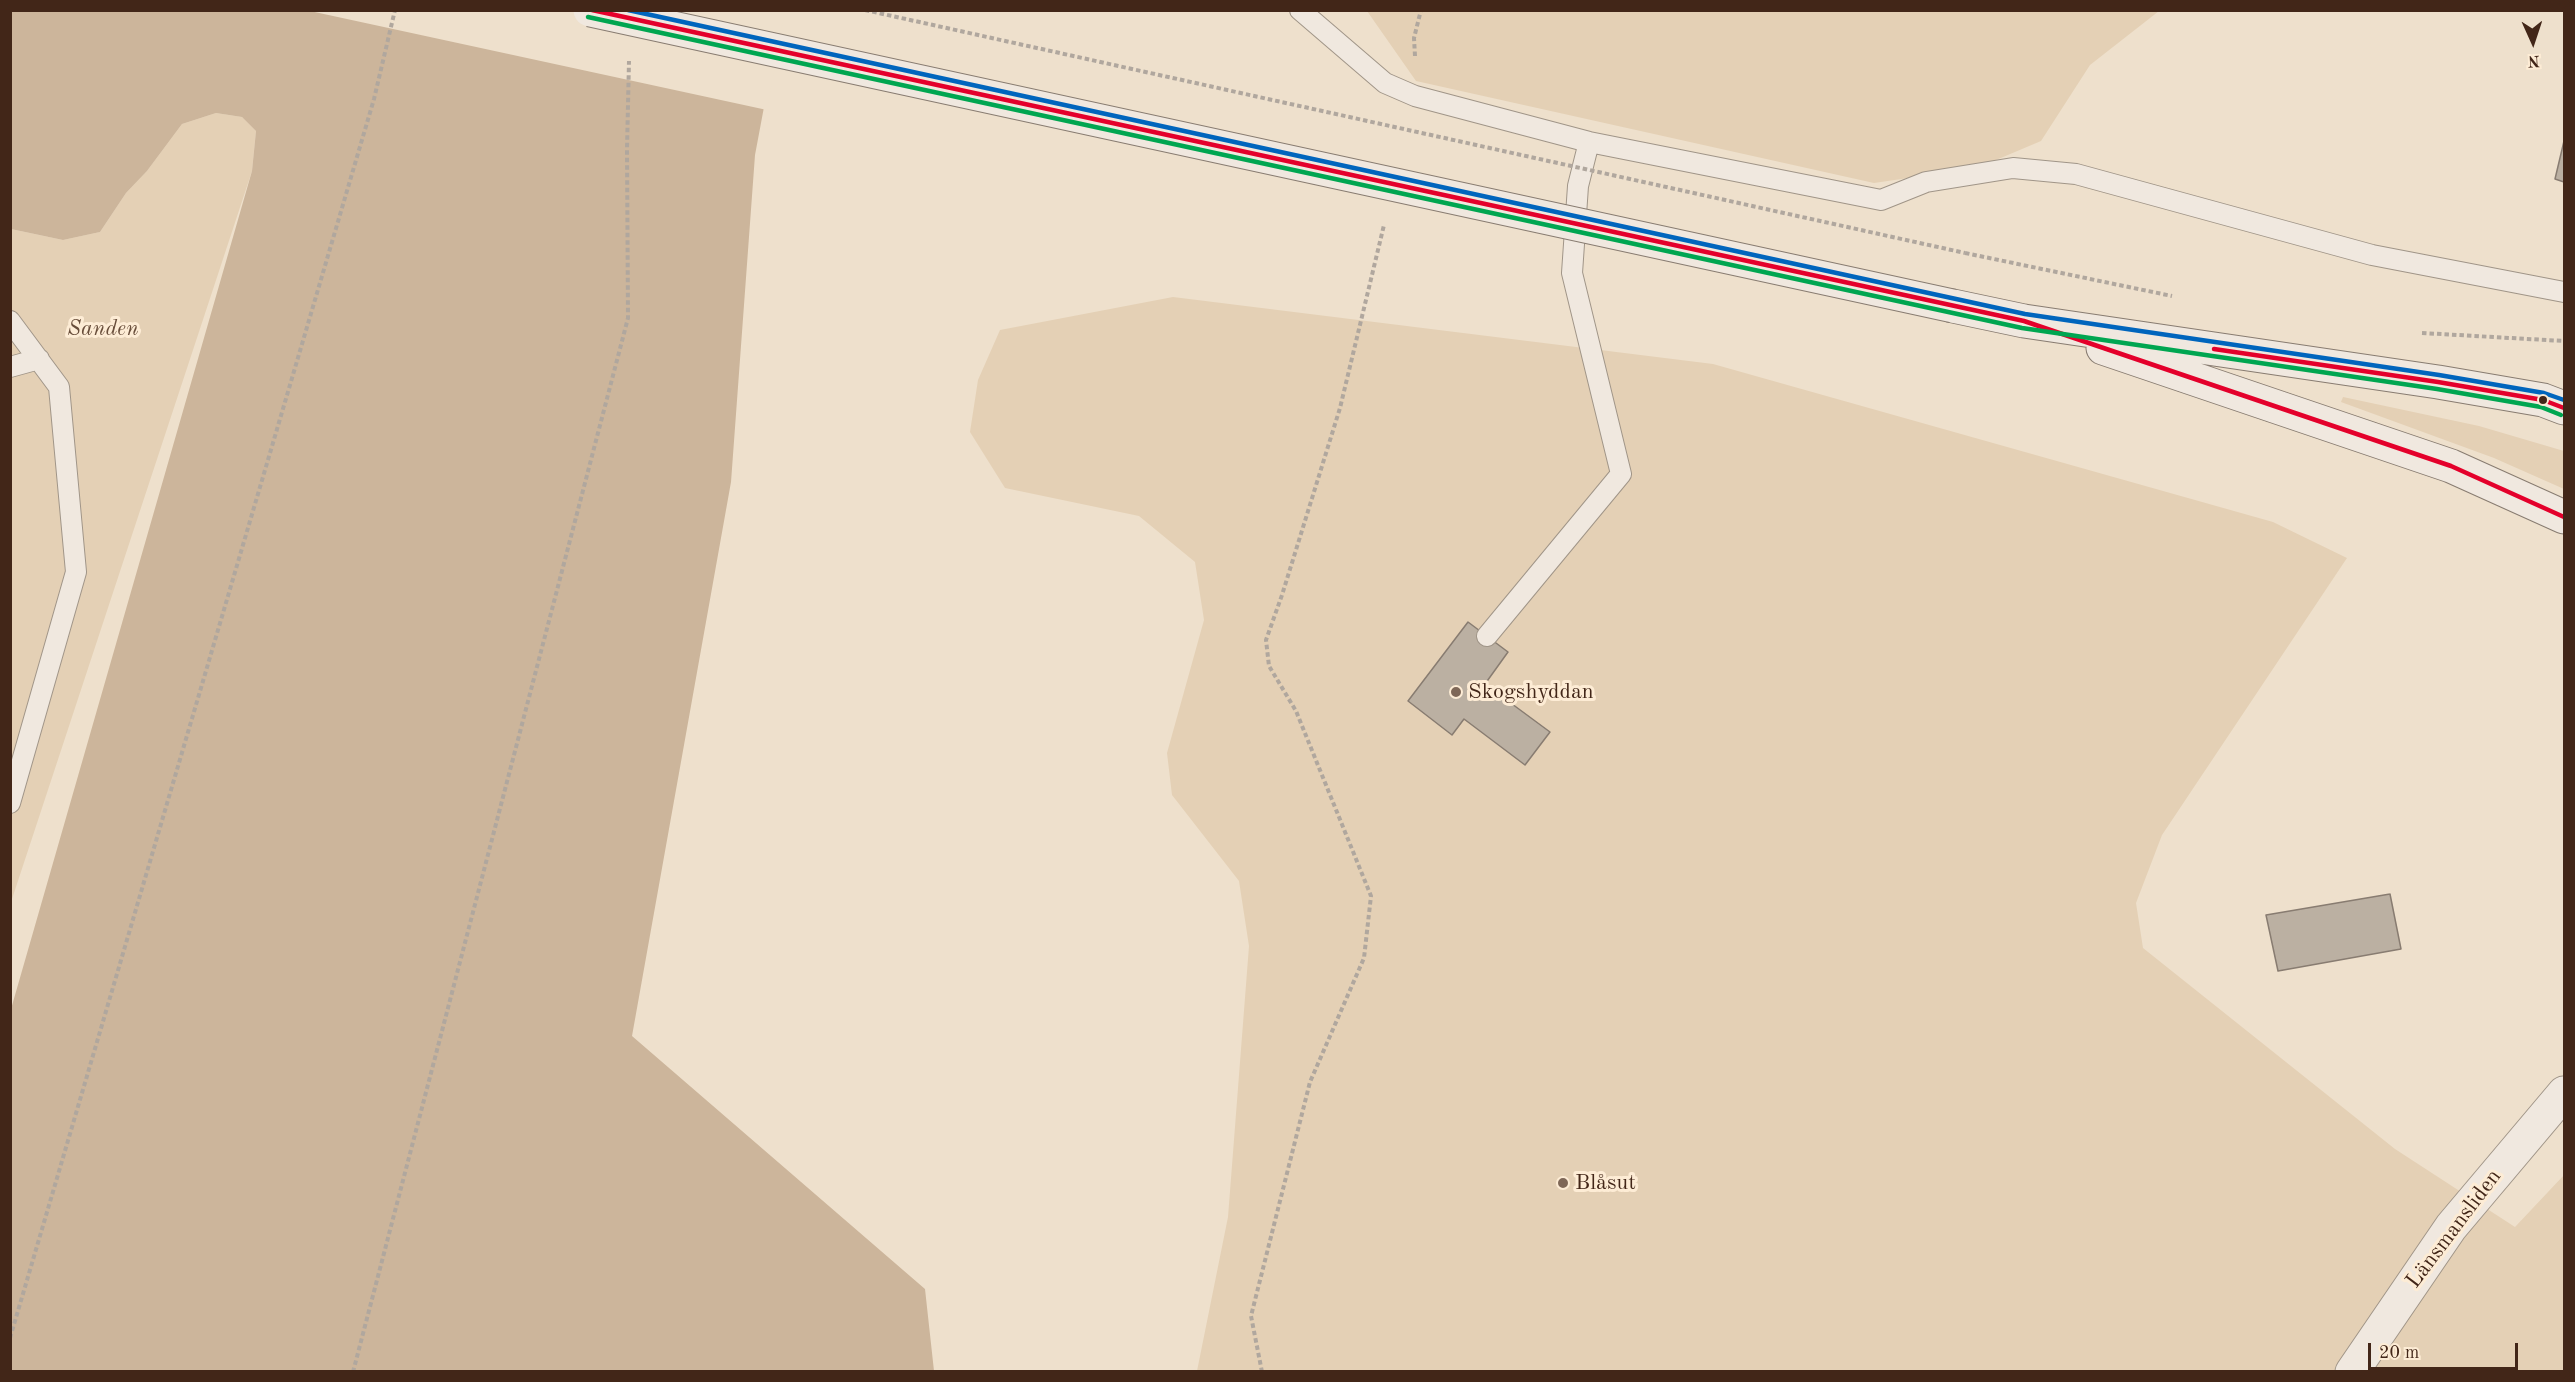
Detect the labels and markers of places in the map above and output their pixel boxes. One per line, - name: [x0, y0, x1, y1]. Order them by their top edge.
- unlabelled marker: [2537, 394, 2549, 406]
- place label: Skogshyddan: [1468, 679, 1594, 705]
- marker: Skogshyddan: [1449, 685, 1463, 699]
- place label: Blåsut: [1575, 1170, 1636, 1196]
- marker: Blåsut: [1556, 1176, 1570, 1190]

